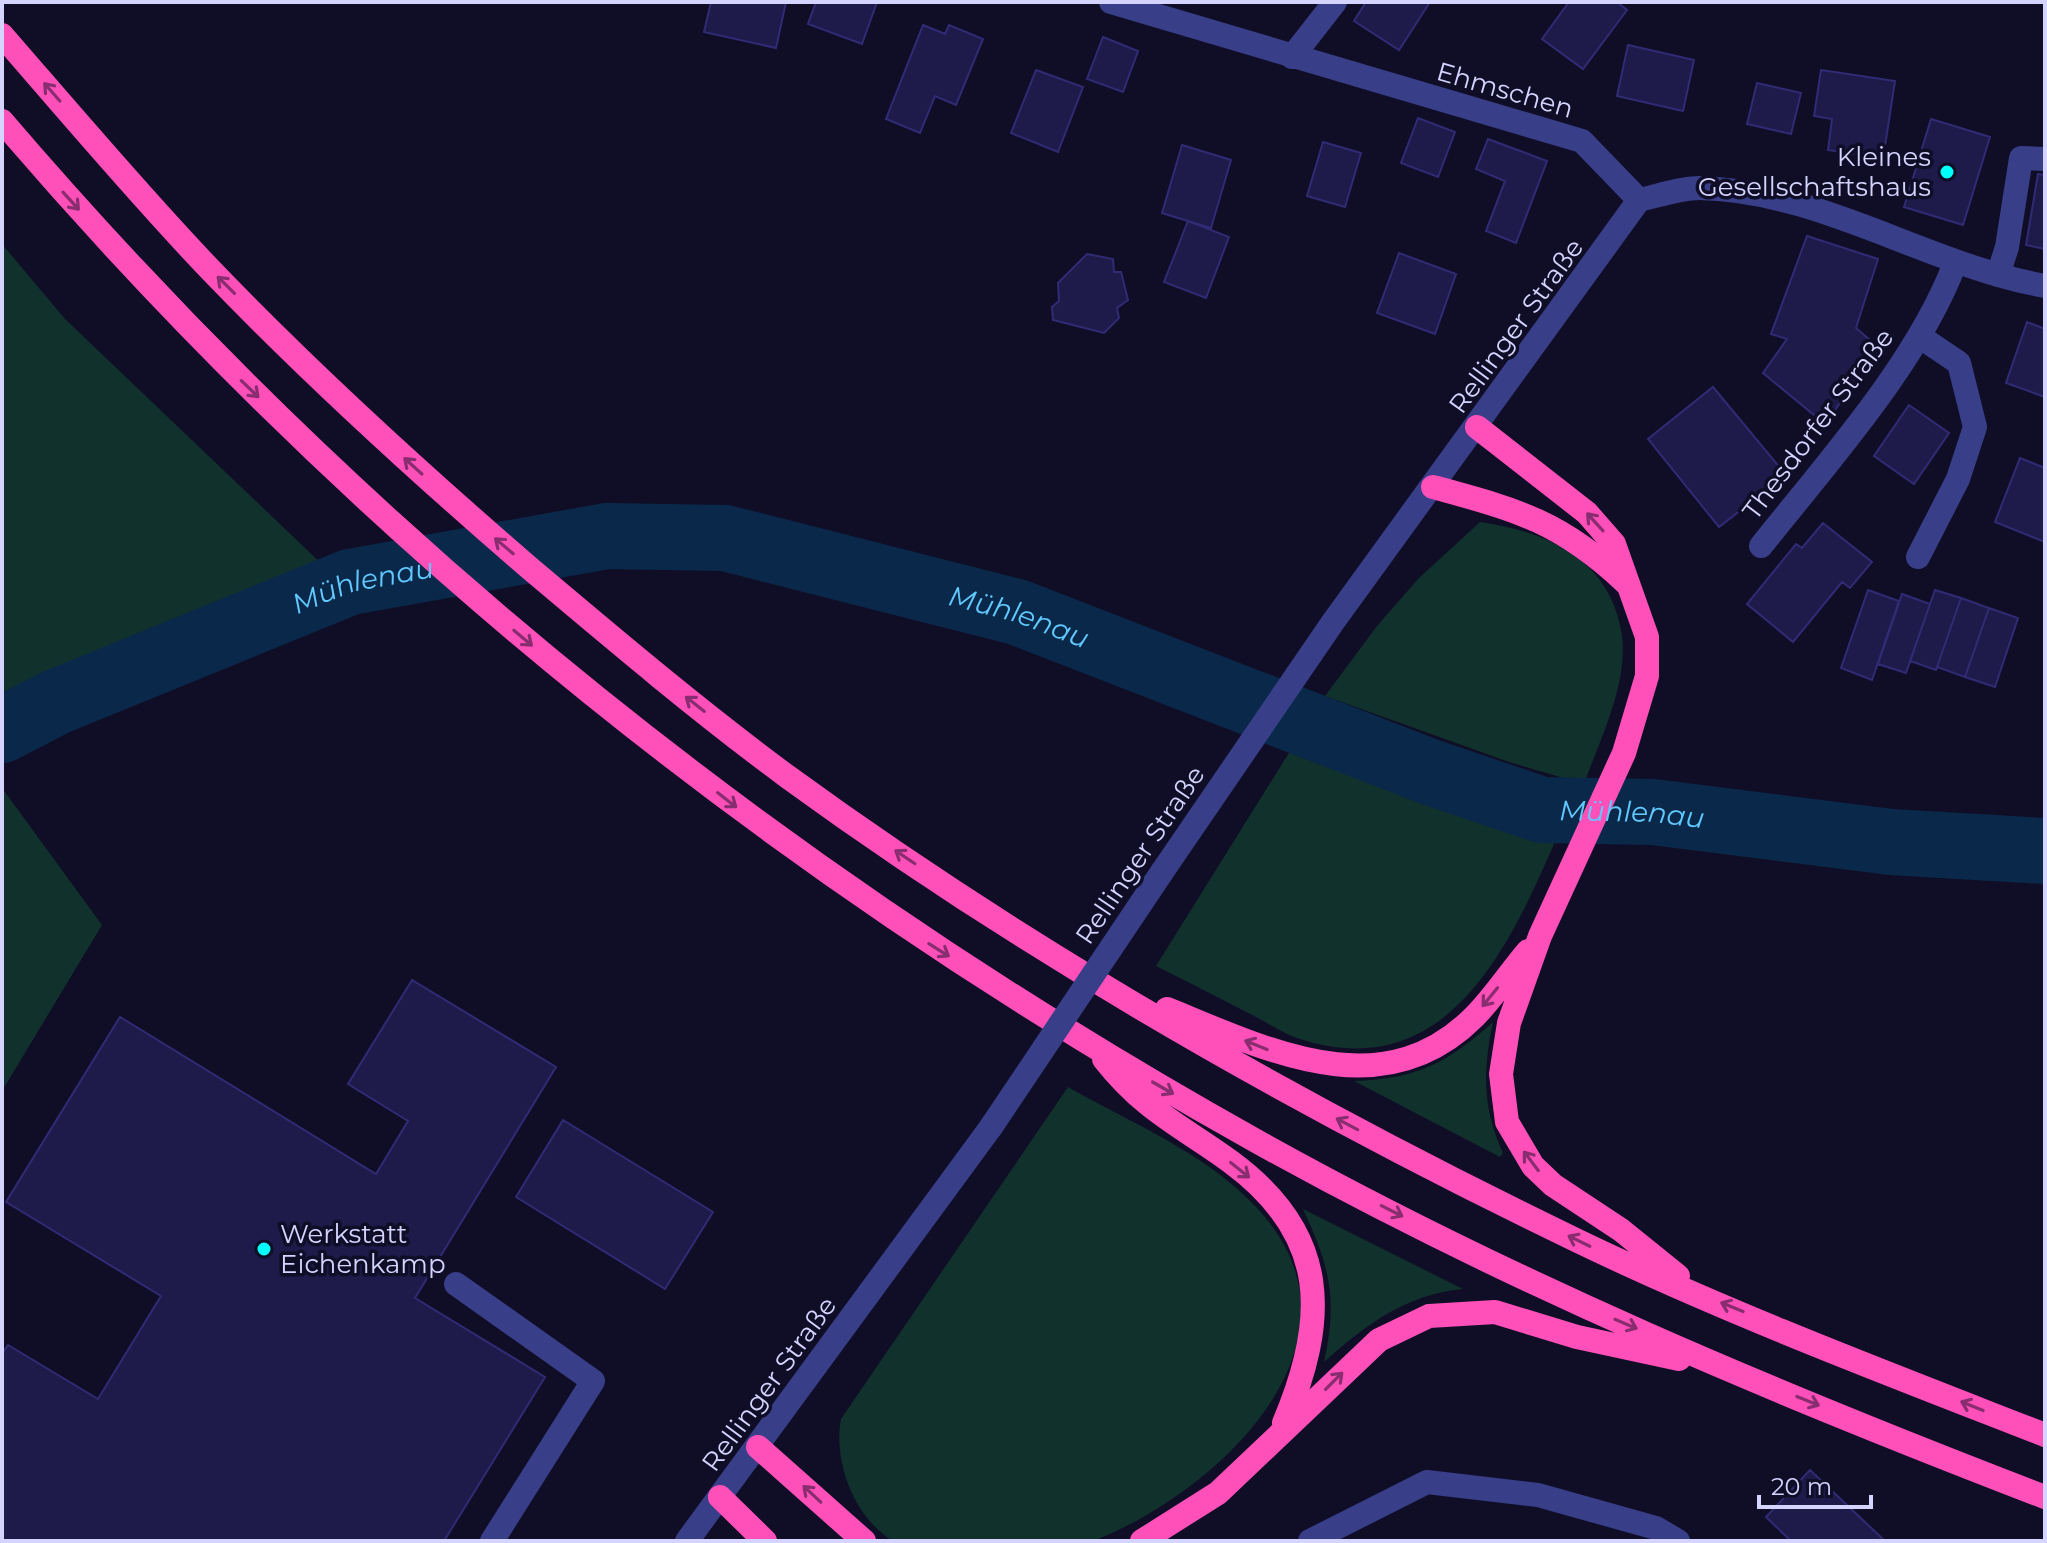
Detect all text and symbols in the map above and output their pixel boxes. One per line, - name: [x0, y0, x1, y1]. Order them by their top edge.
- street label: Ehmschen: [1433, 55, 1577, 125]
- one-way arrow: [43, 82, 61, 103]
- place label: Kleines Gesellschaftshaus: [1698, 141, 1931, 203]
- marker: Kleines Gesellschaftshaus: [1938, 163, 1956, 181]
- one-way arrow: [61, 190, 80, 211]
- street label: Rellinger Straße: [1442, 232, 1590, 420]
- one-way arrow: [217, 276, 236, 295]
- street label: Thesdorfer Straße: [1736, 322, 1900, 526]
- one-way arrow: [240, 380, 260, 399]
- one-way arrow: [403, 457, 423, 475]
- one-way arrow: [1586, 512, 1605, 533]
- one-way arrow: [494, 537, 515, 555]
- water label: Mühlenau: [287, 550, 436, 621]
- water label: Mühlenau: [945, 578, 1094, 655]
- one-way arrow: [513, 629, 533, 647]
- one-way arrow: [685, 695, 706, 712]
- street label: Rellinger Straße: [1069, 760, 1211, 950]
- one-way arrow: [716, 792, 737, 809]
- water label: Mühlenau: [1559, 793, 1707, 835]
- one-way arrow: [894, 849, 916, 865]
- one-way arrow: [927, 942, 950, 958]
- one-way arrow: [1481, 986, 1499, 1007]
- one-way arrow: [1244, 1037, 1269, 1051]
- one-way arrow: [1151, 1080, 1174, 1096]
- one-way arrow: [1335, 1116, 1359, 1132]
- one-way arrow: [1523, 1151, 1540, 1172]
- one-way arrow: [1229, 1161, 1250, 1179]
- one-way arrow: [1379, 1204, 1403, 1220]
- place label: Werkstatt Eichenkamp: [280, 1218, 446, 1280]
- one-way arrow: [1567, 1233, 1591, 1248]
- marker: Werkstatt Eichenkamp: [255, 1240, 273, 1258]
- street label: Rellinger Straße: [695, 1290, 843, 1478]
- one-way arrow: [1720, 1299, 1745, 1314]
- one-way arrow: [1613, 1318, 1638, 1333]
- one-way arrow: [1324, 1372, 1343, 1391]
- one-way arrow: [1795, 1395, 1820, 1410]
- one-way arrow: [1960, 1398, 1985, 1412]
- scale bar: [1759, 1459, 1871, 1509]
- text: 20 m: [1771, 1472, 1832, 1501]
- one-way arrow: [802, 1485, 822, 1503]

